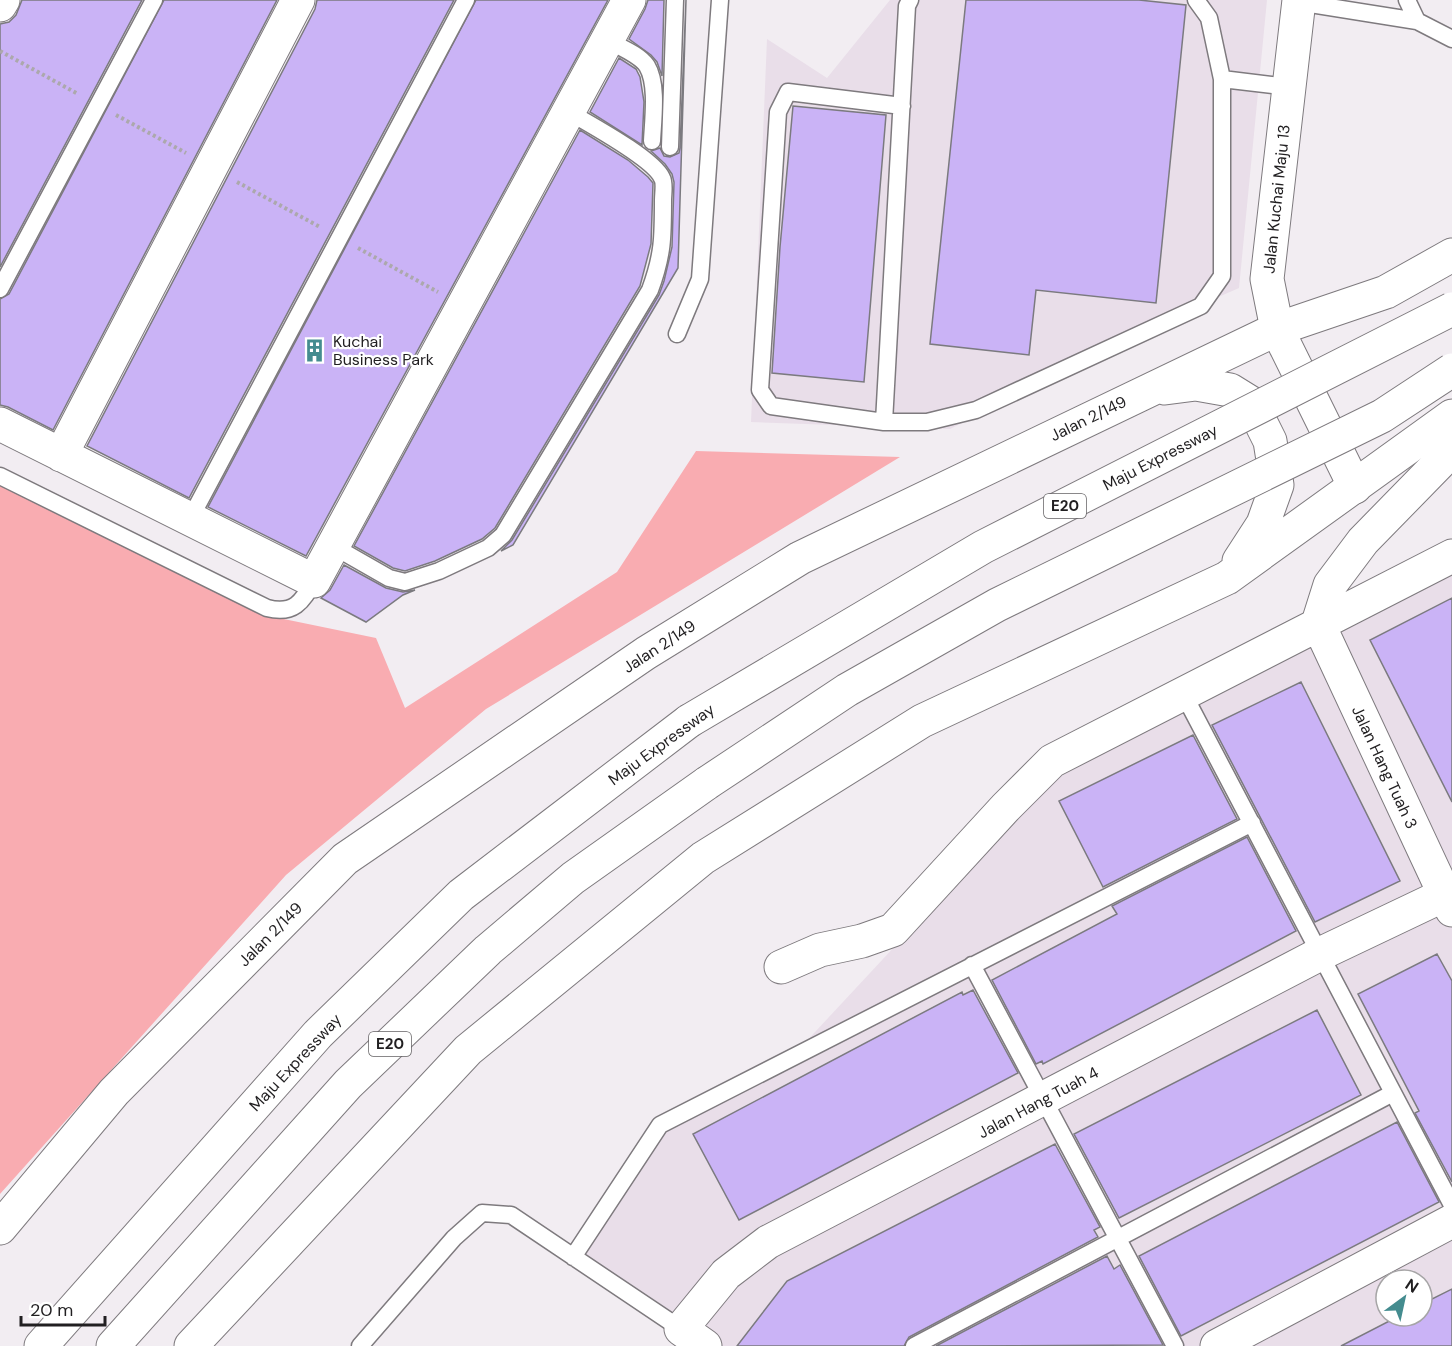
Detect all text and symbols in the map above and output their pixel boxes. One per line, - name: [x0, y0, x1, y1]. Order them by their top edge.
- street label: Jalan Kuchai Maju 13: [1258, 123, 1295, 275]
- place label: Kuchai Business Park: [333, 331, 434, 370]
- building icon: Kuchai Business Park: [302, 337, 328, 363]
- street label: Jalan 2/149: [1046, 391, 1130, 446]
- street label: Maju Expressway: [1099, 419, 1221, 495]
- road number: E20: [1044, 494, 1086, 518]
- street label: Jalan 2/149: [619, 615, 700, 678]
- street label: Maju Expressway: [604, 699, 719, 790]
- street label: Jalan Hang Tuah 3: [1347, 702, 1422, 832]
- street label: Jalan 2/149: [234, 898, 307, 971]
- street label: Maju Expressway: [245, 1009, 346, 1116]
- road number: E20: [369, 1032, 411, 1056]
- street label: Jalan Hang Tuah 4: [974, 1062, 1102, 1143]
- north arrow: [1374, 1268, 1434, 1328]
- text: N: [1401, 1274, 1423, 1298]
- scale bar: [21, 1289, 105, 1327]
- text: 20 m: [30, 1298, 73, 1322]

